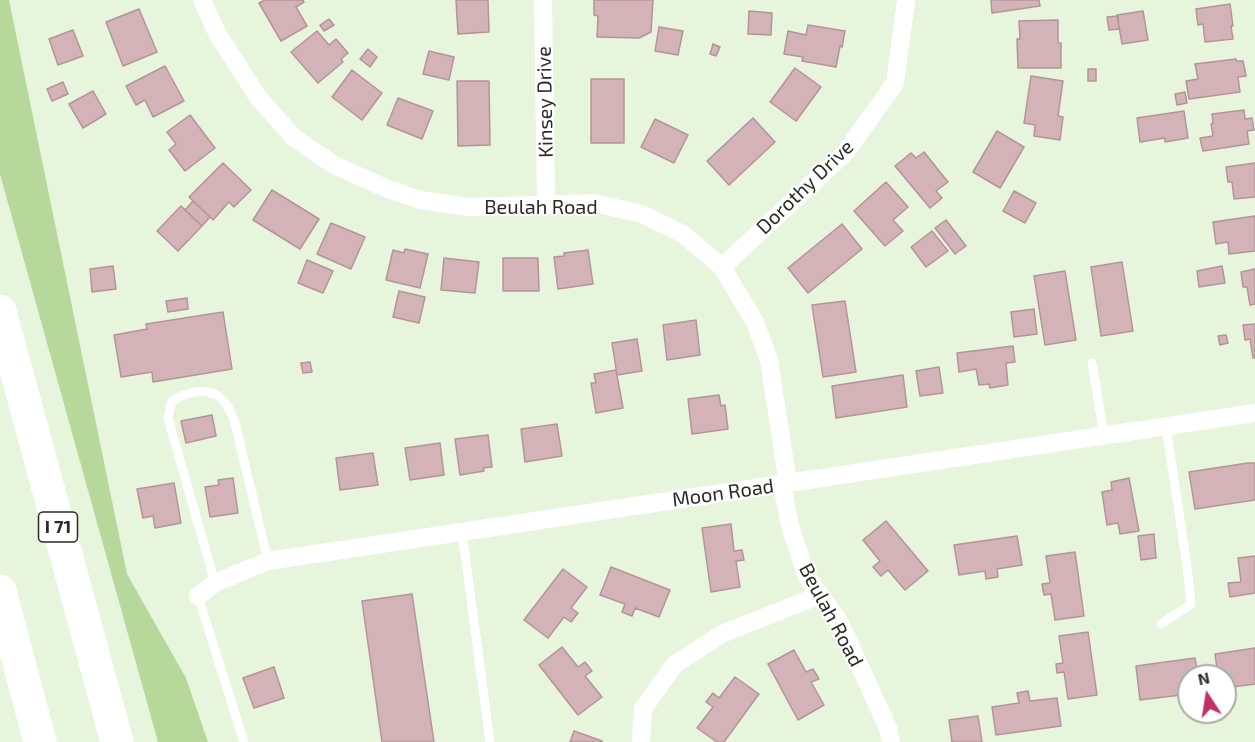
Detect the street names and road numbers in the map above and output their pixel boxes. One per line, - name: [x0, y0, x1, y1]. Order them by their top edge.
- street label: Kinsey Drive: [532, 46, 558, 158]
- street label: Dorothy Drive: [752, 135, 858, 239]
- street label: Beulah Road: [484, 195, 598, 219]
- street label: Moon Road: [671, 474, 775, 512]
- road number: I 71: [38, 512, 78, 542]
- street label: Beulah Road: [794, 559, 868, 671]

